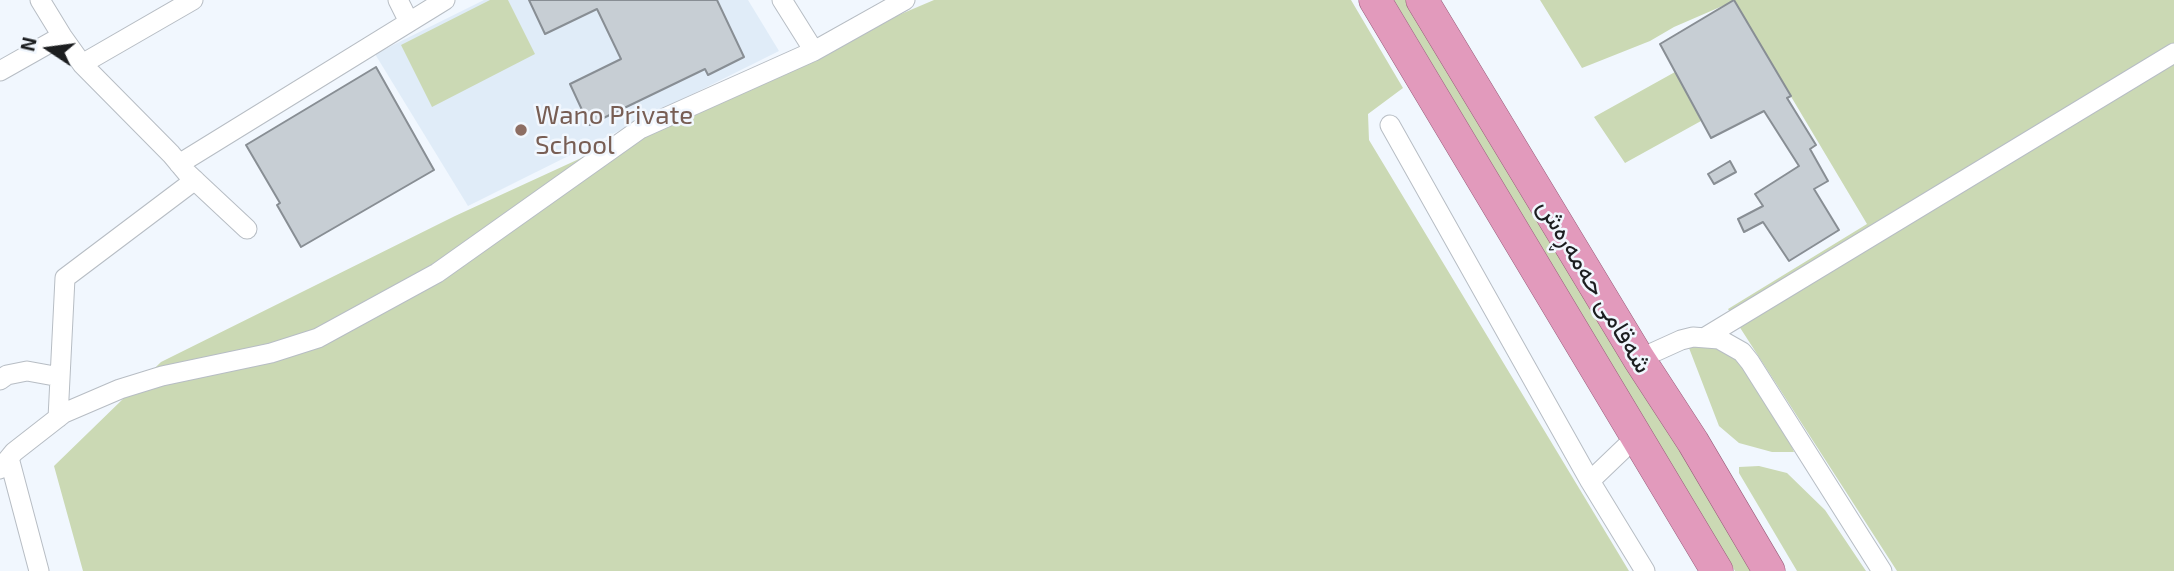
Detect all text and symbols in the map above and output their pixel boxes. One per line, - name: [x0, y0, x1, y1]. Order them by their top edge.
- north arrow: [14, 14, 84, 84]
- text: N: [15, 35, 41, 53]
- place label: Wano Private School: [535, 99, 693, 160]
- marker: Wano Private School: [513, 122, 529, 138]
- street label: شەقامی حەمەڕەش: [1531, 193, 1659, 379]

